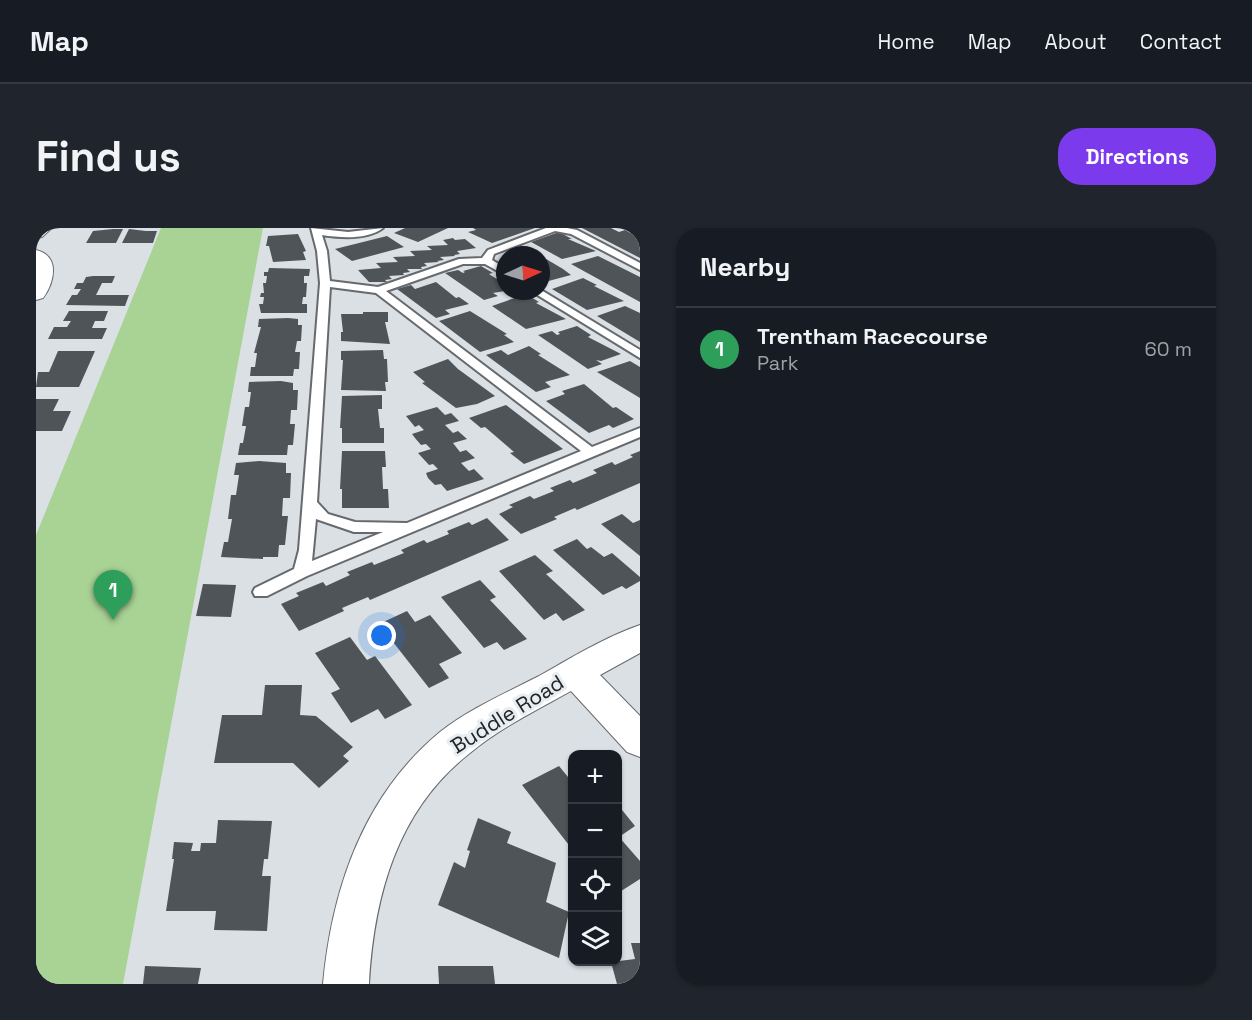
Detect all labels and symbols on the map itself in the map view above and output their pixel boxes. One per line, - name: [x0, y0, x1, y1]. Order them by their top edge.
- north arrow: [496, 246, 550, 300]
- pin: 1: [94, 570, 133, 620]
- your location: [367, 621, 396, 650]
- street label: Buddle Road: [445, 669, 569, 759]

